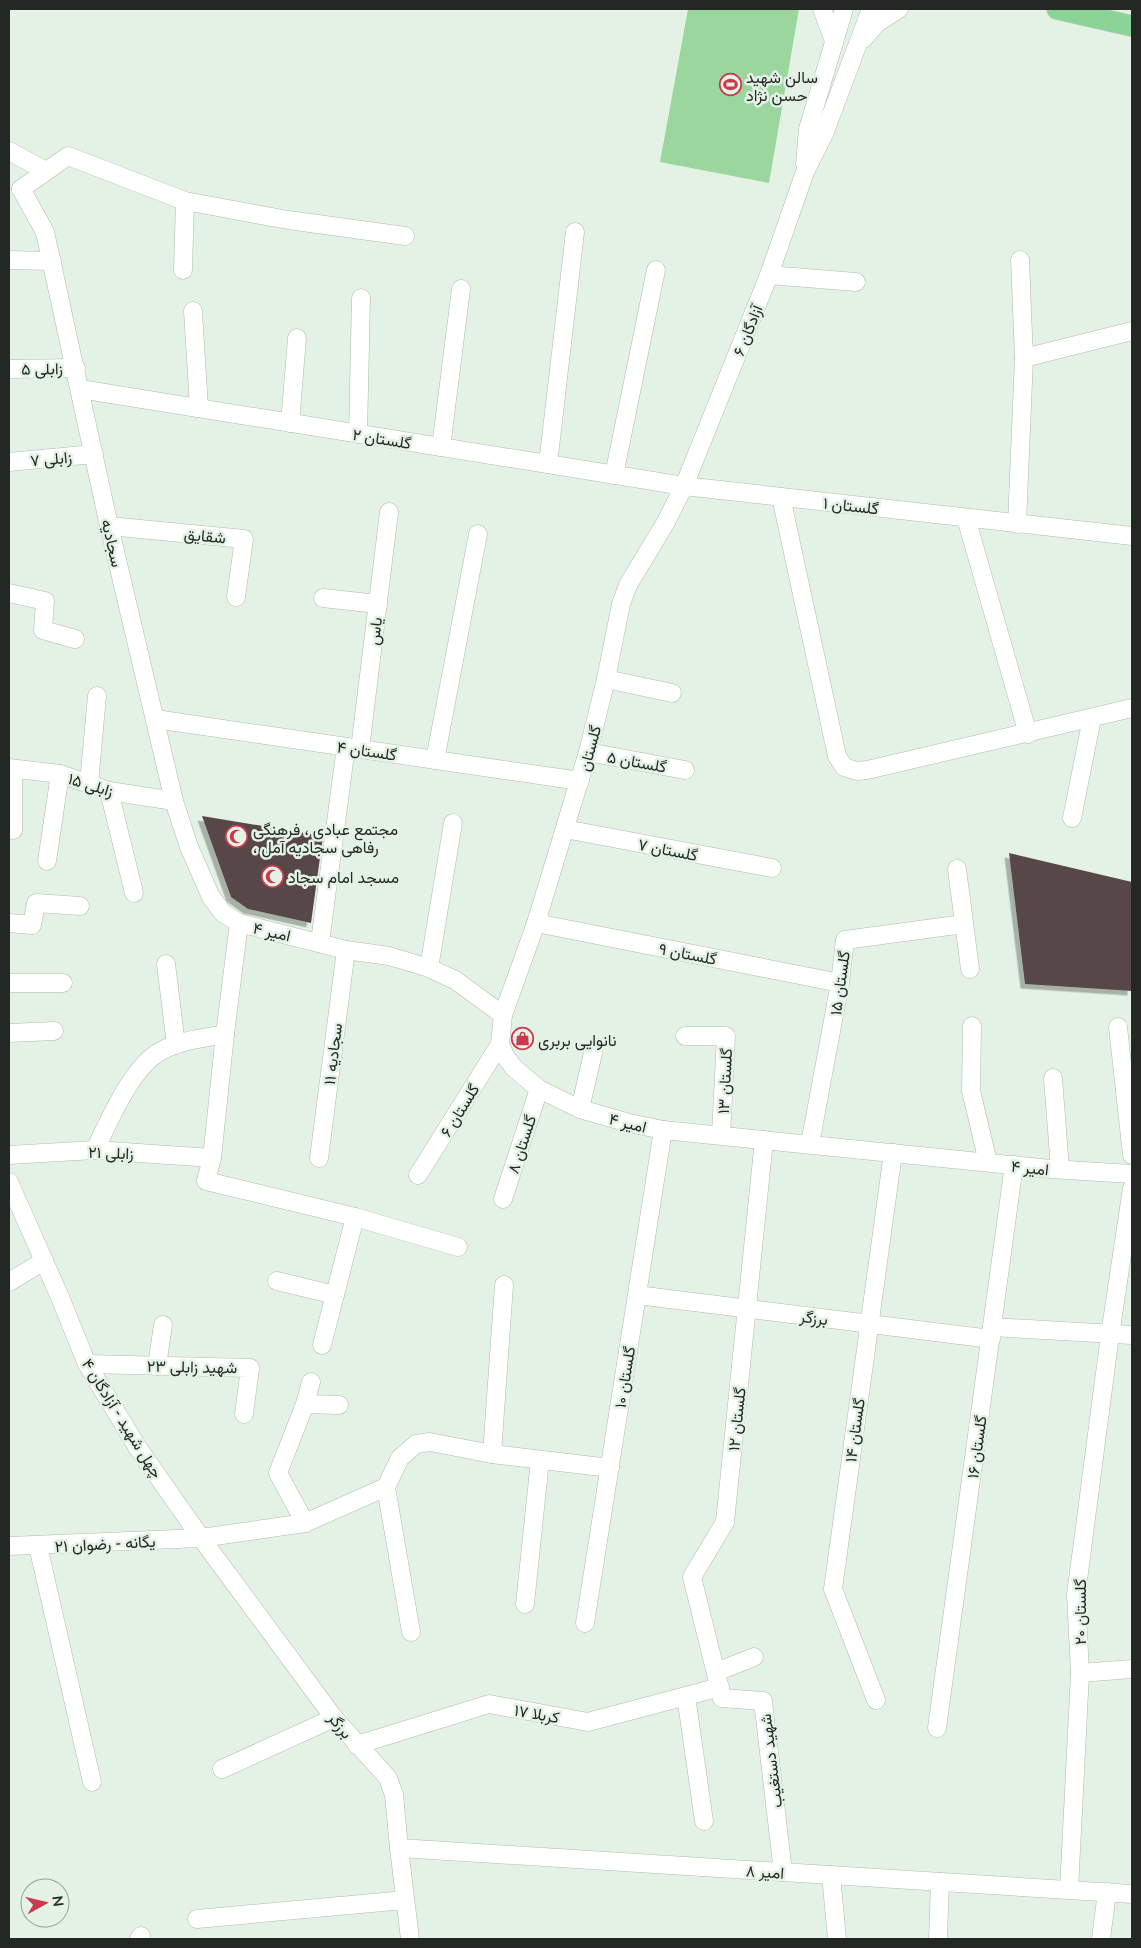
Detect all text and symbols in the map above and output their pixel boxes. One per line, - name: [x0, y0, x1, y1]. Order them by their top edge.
- place label: سالن شهید حسن نژاد: [746, 67, 818, 106]
- sports icon: سالن شهید حسن نژاد: [718, 73, 742, 97]
- street label: آزادگان ۶: [728, 301, 768, 359]
- street label: زابلی ۵: [21, 358, 63, 380]
- street label: گلستان ۲: [351, 424, 413, 453]
- street label: زابلی ۷: [29, 447, 73, 471]
- street label: گلستان ۱: [822, 493, 880, 518]
- street label: سجادیه: [97, 517, 128, 569]
- street label: شقایق: [183, 523, 227, 549]
- street label: یاس: [363, 616, 387, 646]
- street label: گلستان: [574, 723, 605, 773]
- street label: گلستان ۴: [336, 736, 398, 765]
- street label: گلستان ۵: [605, 746, 668, 777]
- street label: زابلی ۱۵: [65, 768, 116, 802]
- place label: مجتمع عبادی ، فرهنگی ، رفاهی سجادیه آمل: [253, 819, 398, 858]
- mosque icon: مجتمع عبادی ، فرهنگی ، رفاهی سجادیه آمل: [225, 825, 249, 849]
- street label: گلستان ۷: [636, 834, 699, 865]
- mosque icon: مسجد امام سجاد: [260, 864, 284, 888]
- place label: مسجد امام سجاد: [288, 867, 399, 888]
- street label: امیر ۴: [251, 917, 293, 946]
- street label: گلستان ۹: [657, 938, 719, 969]
- street label: گلستان ۱۵: [825, 949, 854, 1017]
- street label: سجادیه ۱۱: [319, 1022, 346, 1086]
- shop icon: نانوایی بربری: [510, 1027, 534, 1051]
- place label: نانوایی بربری: [538, 1030, 617, 1051]
- street label: گلستان ۱۳: [713, 1048, 736, 1115]
- street label: گلستان ۶: [435, 1080, 483, 1140]
- street label: امیر ۴: [607, 1108, 649, 1138]
- street label: گلستان ۸: [503, 1112, 540, 1176]
- street label: زابلی ۲۱: [88, 1142, 134, 1164]
- street label: امیر ۴: [1010, 1156, 1050, 1180]
- street label: برزگر: [798, 1306, 829, 1330]
- street label: گلستان ۱۰: [610, 1345, 639, 1409]
- street label: چهل شهید - آزادگان ۴: [76, 1355, 168, 1483]
- street label: شهید زابلی ۲۳: [147, 1356, 237, 1378]
- street label: گلستان ۱۲: [723, 1386, 750, 1452]
- street label: گلستان ۱۴: [840, 1397, 869, 1463]
- street label: گلستان ۱۶: [962, 1414, 991, 1480]
- street label: یگانه - رضوان ۲۱: [54, 1531, 156, 1557]
- street label: گلستان ۲۰: [1070, 1579, 1090, 1645]
- street label: کربلا ۱۷: [513, 1700, 561, 1728]
- street label: برزگر: [323, 1707, 357, 1743]
- street label: شهید دستغیب: [755, 1713, 787, 1809]
- street label: امیر ۸: [745, 1860, 785, 1884]
- north arrow: [20, 1878, 70, 1928]
- text: N: [49, 1895, 68, 1908]

